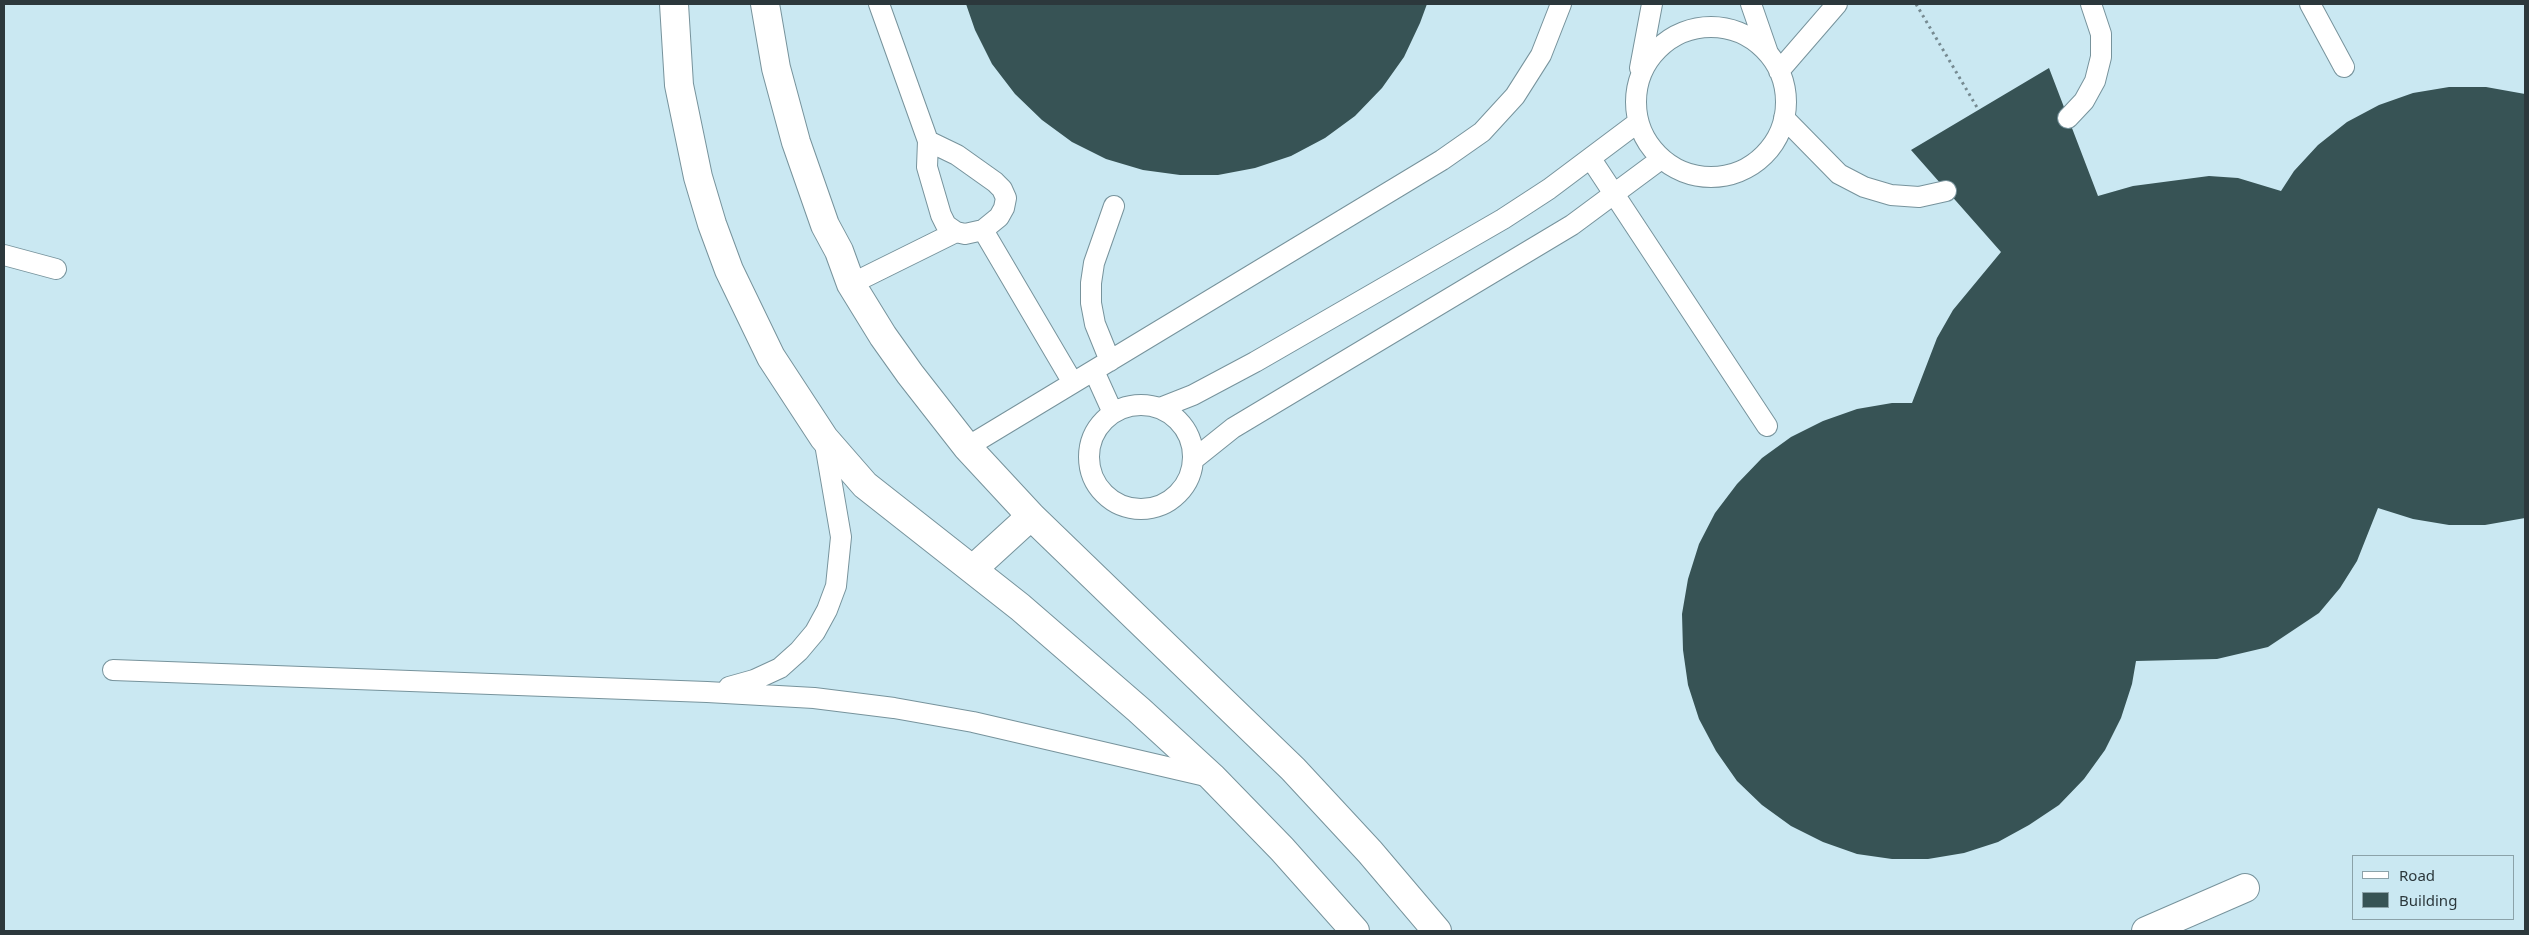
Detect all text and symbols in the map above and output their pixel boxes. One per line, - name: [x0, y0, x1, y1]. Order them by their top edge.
- legend: [2352, 855, 2514, 920]
- text: Road: [2399, 865, 2435, 885]
- text: Building: [2399, 890, 2457, 910]

